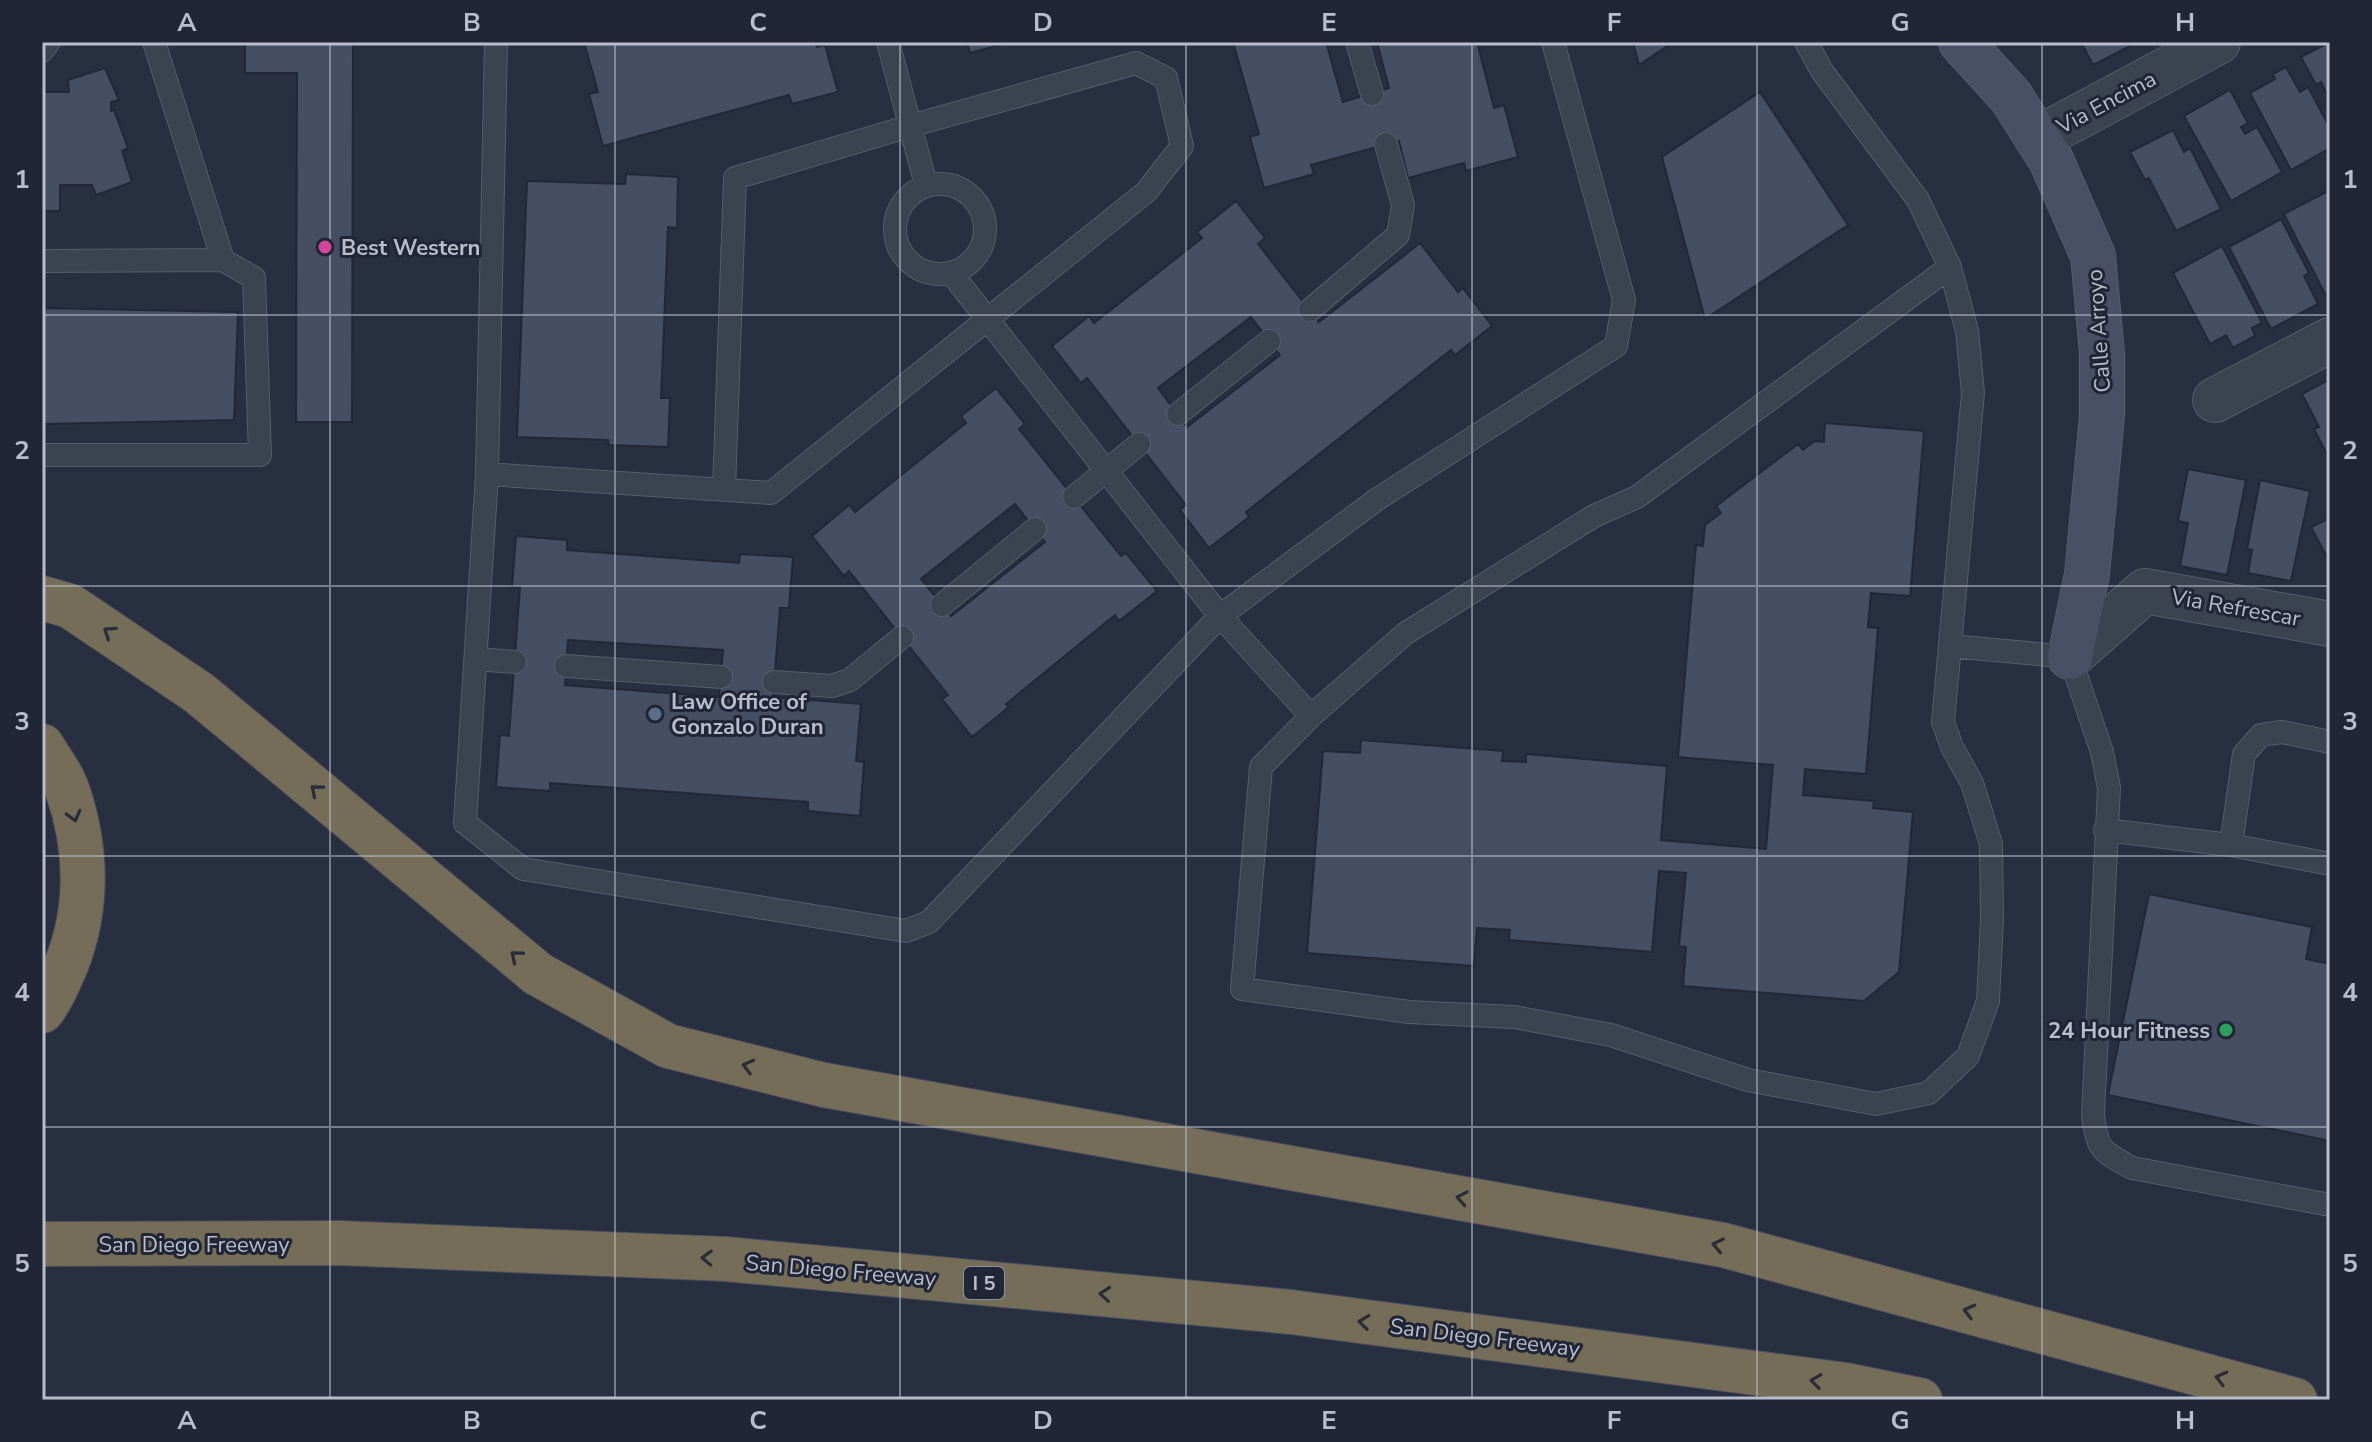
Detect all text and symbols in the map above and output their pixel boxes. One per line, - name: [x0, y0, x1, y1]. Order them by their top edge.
- text: A: [177, 5, 197, 40]
- text: B: [463, 5, 481, 40]
- text: C: [749, 5, 767, 40]
- text: D: [1033, 5, 1053, 40]
- text: E: [1321, 5, 1337, 40]
- text: F: [1607, 5, 1621, 40]
- text: G: [1890, 5, 1910, 40]
- text: H: [2175, 5, 2195, 40]
- street label: Via Encima: [2051, 64, 2161, 142]
- text: 1: [14, 162, 30, 197]
- text: 1: [2342, 162, 2358, 197]
- place label: Best Western: [341, 233, 480, 263]
- marker: Best Western: [316, 238, 334, 256]
- street label: Calle Arroyo: [2080, 268, 2118, 394]
- text: 2: [14, 433, 30, 468]
- text: 2: [2342, 433, 2358, 468]
- street label: Via Refrescar: [2168, 582, 2303, 634]
- one-way arrow: [103, 627, 118, 642]
- place label: Law Office of Gonzalo Duran: [671, 687, 824, 742]
- text: 3: [14, 704, 30, 739]
- text: 3: [2342, 704, 2358, 739]
- marker: Law Office of Gonzalo Duran: [646, 705, 664, 723]
- one-way arrow: [310, 785, 325, 800]
- one-way arrow: [65, 809, 82, 823]
- one-way arrow: [510, 951, 525, 965]
- text: 4: [14, 975, 30, 1010]
- text: 4: [2342, 975, 2358, 1010]
- place label: 24 Hour Fitness: [2048, 1016, 2210, 1046]
- marker: 24 Hour Fitness: [2217, 1021, 2235, 1039]
- one-way arrow: [742, 1058, 756, 1075]
- one-way arrow: [1456, 1191, 1469, 1208]
- street label: San Diego Freeway: [98, 1230, 290, 1260]
- one-way arrow: [1712, 1237, 1725, 1254]
- text: 5: [14, 1246, 30, 1281]
- text: 5: [2342, 1246, 2358, 1281]
- street label: San Diego Freeway: [744, 1248, 938, 1294]
- one-way arrow: [700, 1250, 713, 1267]
- road number: I 5: [964, 1267, 1004, 1299]
- one-way arrow: [1098, 1286, 1111, 1303]
- one-way arrow: [1963, 1304, 1977, 1320]
- street label: San Diego Freeway: [1388, 1311, 1582, 1365]
- one-way arrow: [1357, 1313, 1370, 1330]
- one-way arrow: [2214, 1371, 2228, 1387]
- one-way arrow: [1809, 1372, 1822, 1389]
- text: A: [177, 1403, 197, 1438]
- text: B: [463, 1403, 481, 1438]
- text: C: [749, 1403, 767, 1438]
- text: D: [1033, 1403, 1053, 1438]
- text: E: [1321, 1403, 1337, 1438]
- text: F: [1607, 1403, 1621, 1438]
- text: G: [1890, 1403, 1910, 1438]
- text: H: [2175, 1403, 2195, 1438]

